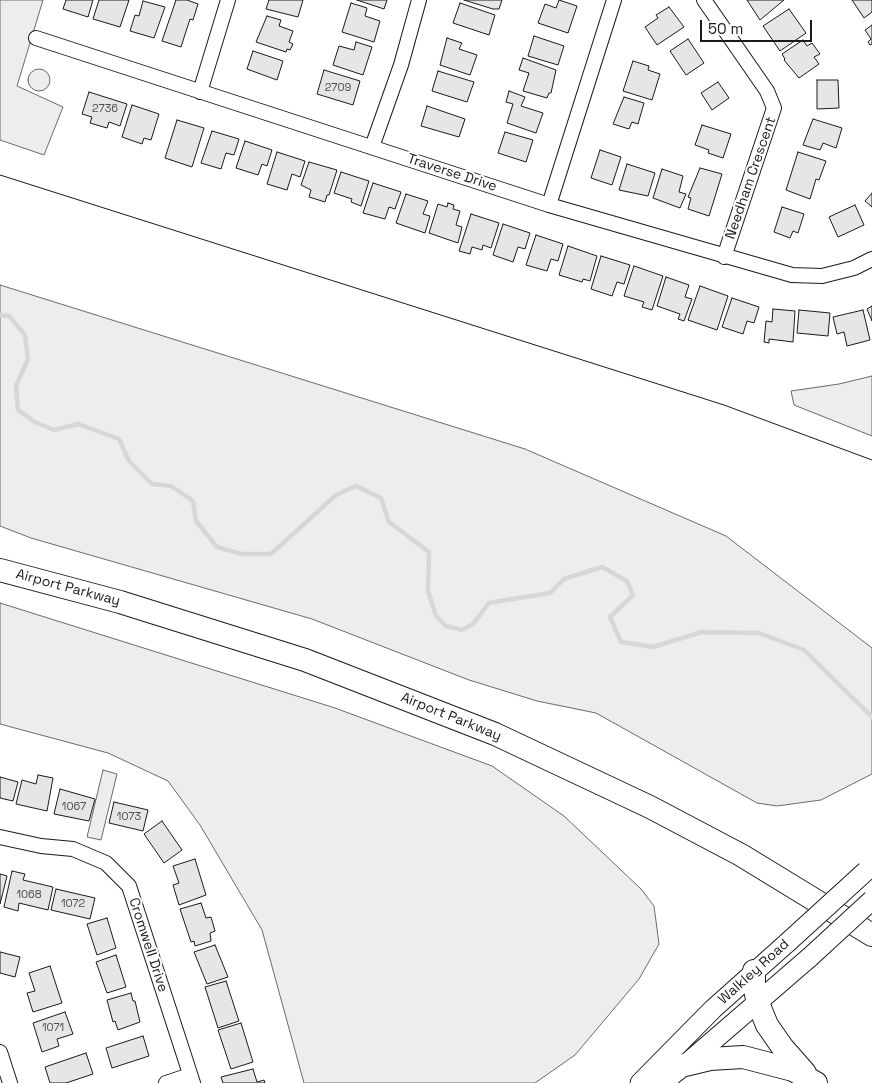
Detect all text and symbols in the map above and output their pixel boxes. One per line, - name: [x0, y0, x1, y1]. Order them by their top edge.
- scale bar: [702, 10, 814, 42]
- text: 50 m: [708, 19, 743, 38]
- house number: 2709: [325, 81, 351, 95]
- house number: 2736: [92, 102, 118, 116]
- street label: Needham Crescent: [722, 115, 780, 241]
- street label: Traverse Drive: [405, 151, 499, 195]
- street label: Airport Parkway: [14, 566, 122, 610]
- street label: Airport Parkway: [398, 689, 504, 745]
- house number: 1067: [62, 800, 86, 814]
- house number: 1073: [117, 810, 141, 824]
- house number: 1068: [16, 888, 42, 902]
- street label: Cromwell Drive: [125, 896, 171, 994]
- house number: 1072: [61, 897, 85, 911]
- street label: Walkley Road: [715, 936, 793, 1008]
- house number: 1071: [42, 1021, 64, 1035]

